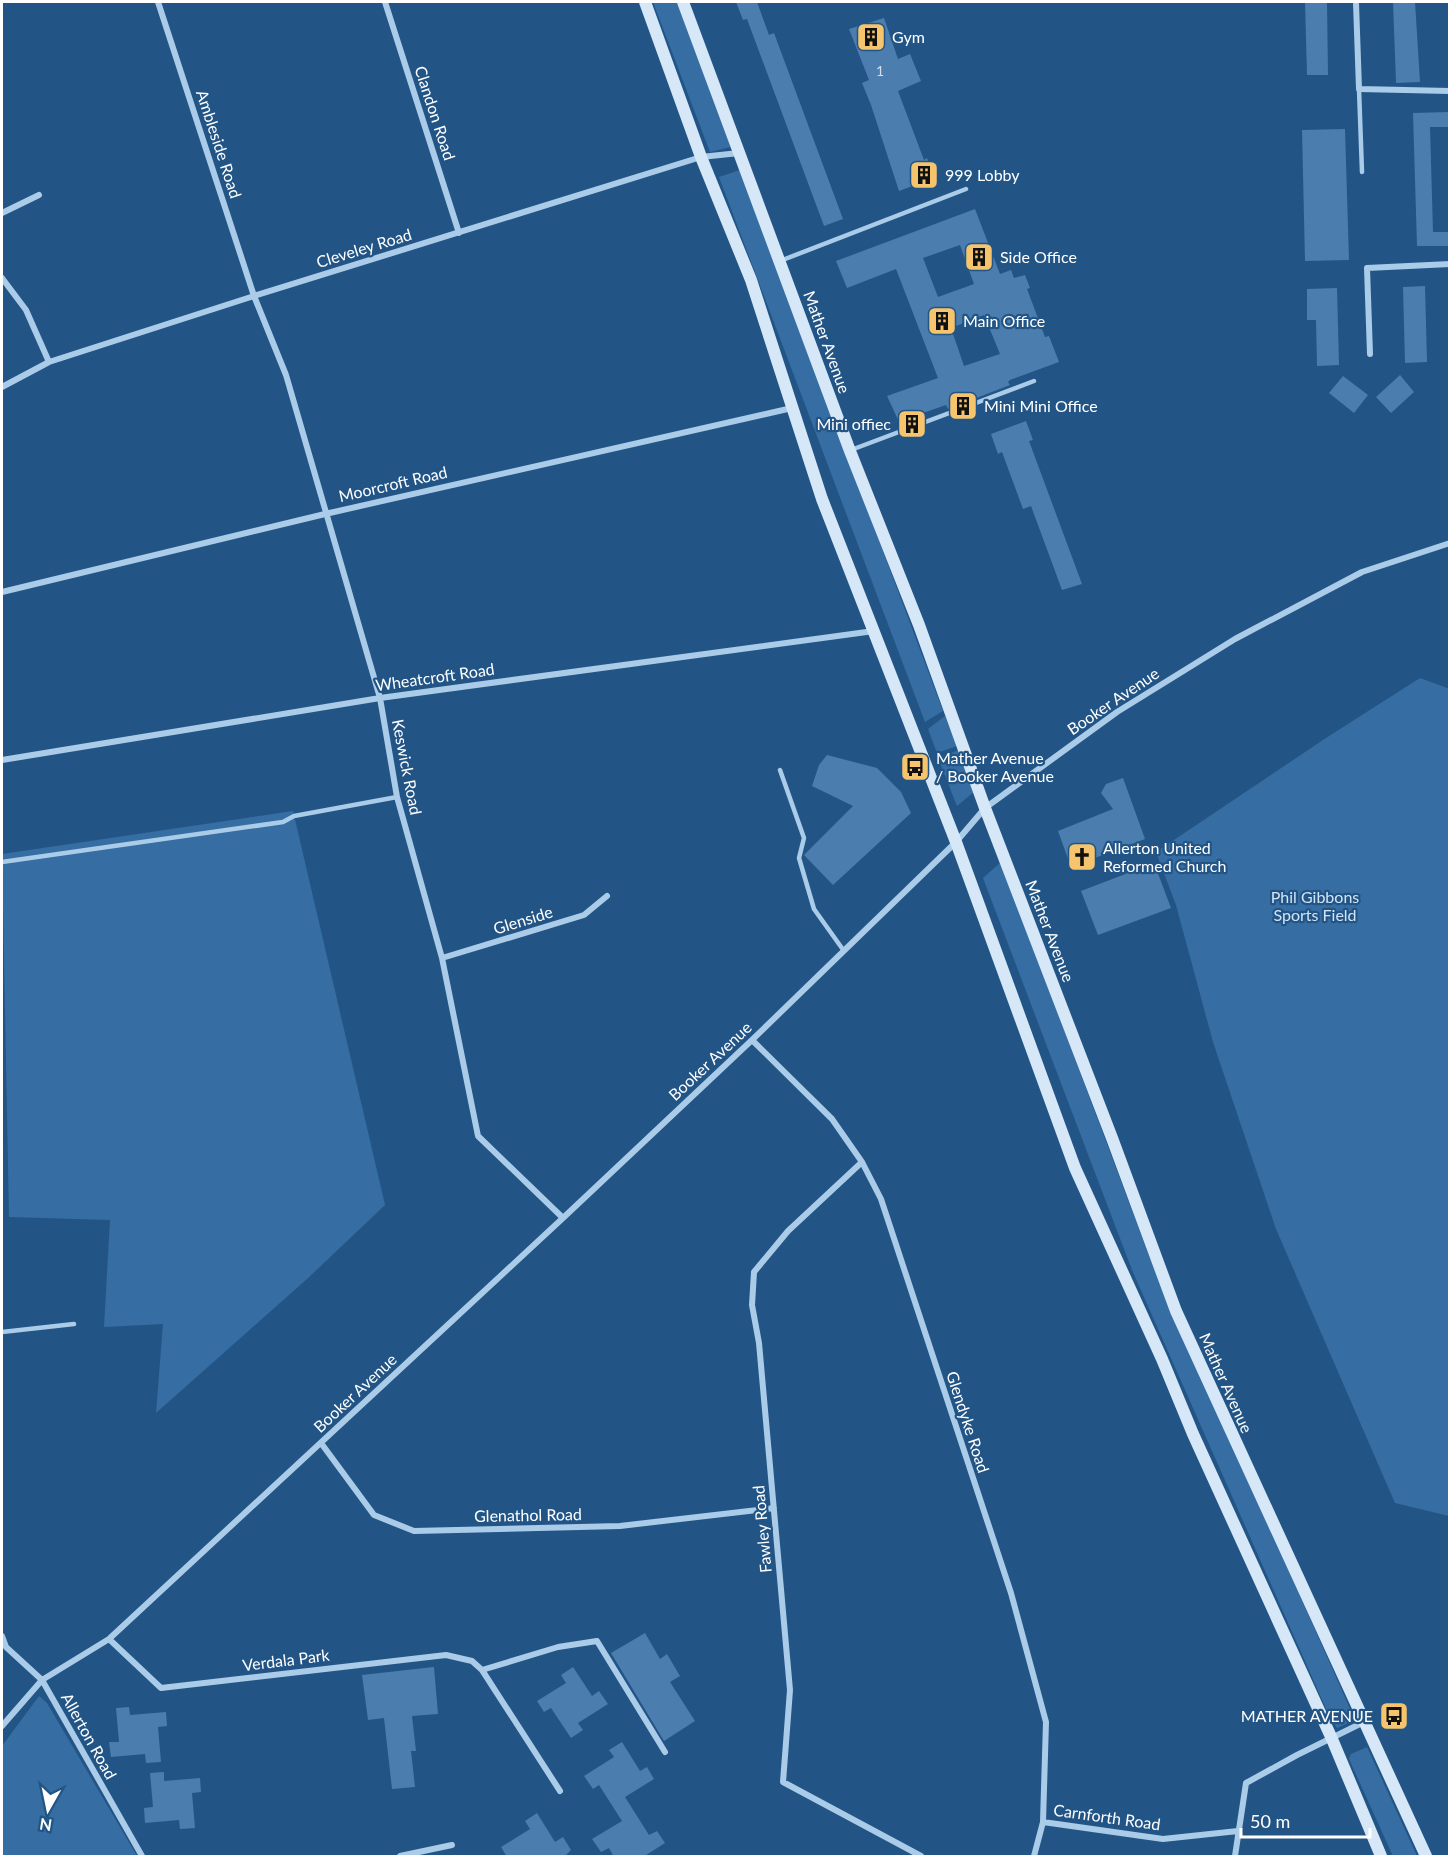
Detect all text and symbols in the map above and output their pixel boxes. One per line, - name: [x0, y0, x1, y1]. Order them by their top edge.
- building icon: Gym: [855, 21, 887, 53]
- place label: Gym: [892, 27, 925, 46]
- house number: 1: [876, 62, 884, 79]
- street label: Clandon Road: [411, 63, 460, 162]
- street label: Ambleside Road: [193, 87, 246, 200]
- building icon: 999 Lobby: [908, 159, 940, 191]
- place label: 999 Lobby: [945, 165, 1020, 184]
- street label: Cleveley Road: [314, 224, 414, 271]
- building icon: Side Office: [963, 241, 995, 273]
- place label: Side Office: [1000, 247, 1077, 266]
- street label: Mather Avenue: [800, 288, 855, 396]
- building icon: Main Office: [926, 305, 958, 337]
- place label: Main Office: [963, 311, 1045, 330]
- building icon: Mini Mini Office: [947, 390, 979, 422]
- place label: Mini Mini Office: [984, 396, 1098, 415]
- building icon: Mini offiec: [896, 408, 928, 440]
- place label: Mini offiec: [816, 414, 891, 433]
- street label: Moorcroft Road: [337, 462, 449, 505]
- street label: Wheatcroft Road: [374, 659, 496, 694]
- street label: Booker Avenue: [1063, 663, 1162, 738]
- street label: Keswick Road: [389, 717, 426, 816]
- place label: Mather Avenue / Booker Avenue: [936, 748, 1054, 785]
- bus stop icon: Mather Avenue / Booker Avenue: [899, 751, 931, 783]
- place label: Allerton United Reformed Church: [1103, 838, 1226, 875]
- church icon: Allerton United Reformed Church: [1066, 841, 1098, 873]
- street label: Mather Avenue: [1022, 877, 1079, 984]
- park label: Phil Gibbons Sports Field: [1271, 887, 1359, 924]
- street label: Glenside: [491, 902, 555, 938]
- street label: Booker Avenue: [664, 1017, 755, 1104]
- street label: Mather Avenue: [1196, 1330, 1257, 1436]
- street label: Booker Avenue: [309, 1349, 400, 1436]
- street label: Glendyke Road: [943, 1369, 994, 1475]
- street label: Fawley Road: [748, 1484, 775, 1574]
- street label: Glenathol Road: [474, 1504, 582, 1525]
- street label: Verdala Park: [241, 1645, 331, 1674]
- street label: Allerton Road: [58, 1689, 121, 1782]
- bus stop icon: MATHER AVENUE: [1378, 1700, 1410, 1732]
- place label: MATHER AVENUE: [1241, 1706, 1373, 1725]
- north arrow: [18, 1780, 78, 1840]
- street label: Carnforth Road: [1052, 1800, 1162, 1833]
- scale bar: [1241, 1801, 1370, 1839]
- text: 50 m: [1250, 1810, 1290, 1832]
- text: N: [38, 1815, 53, 1836]

